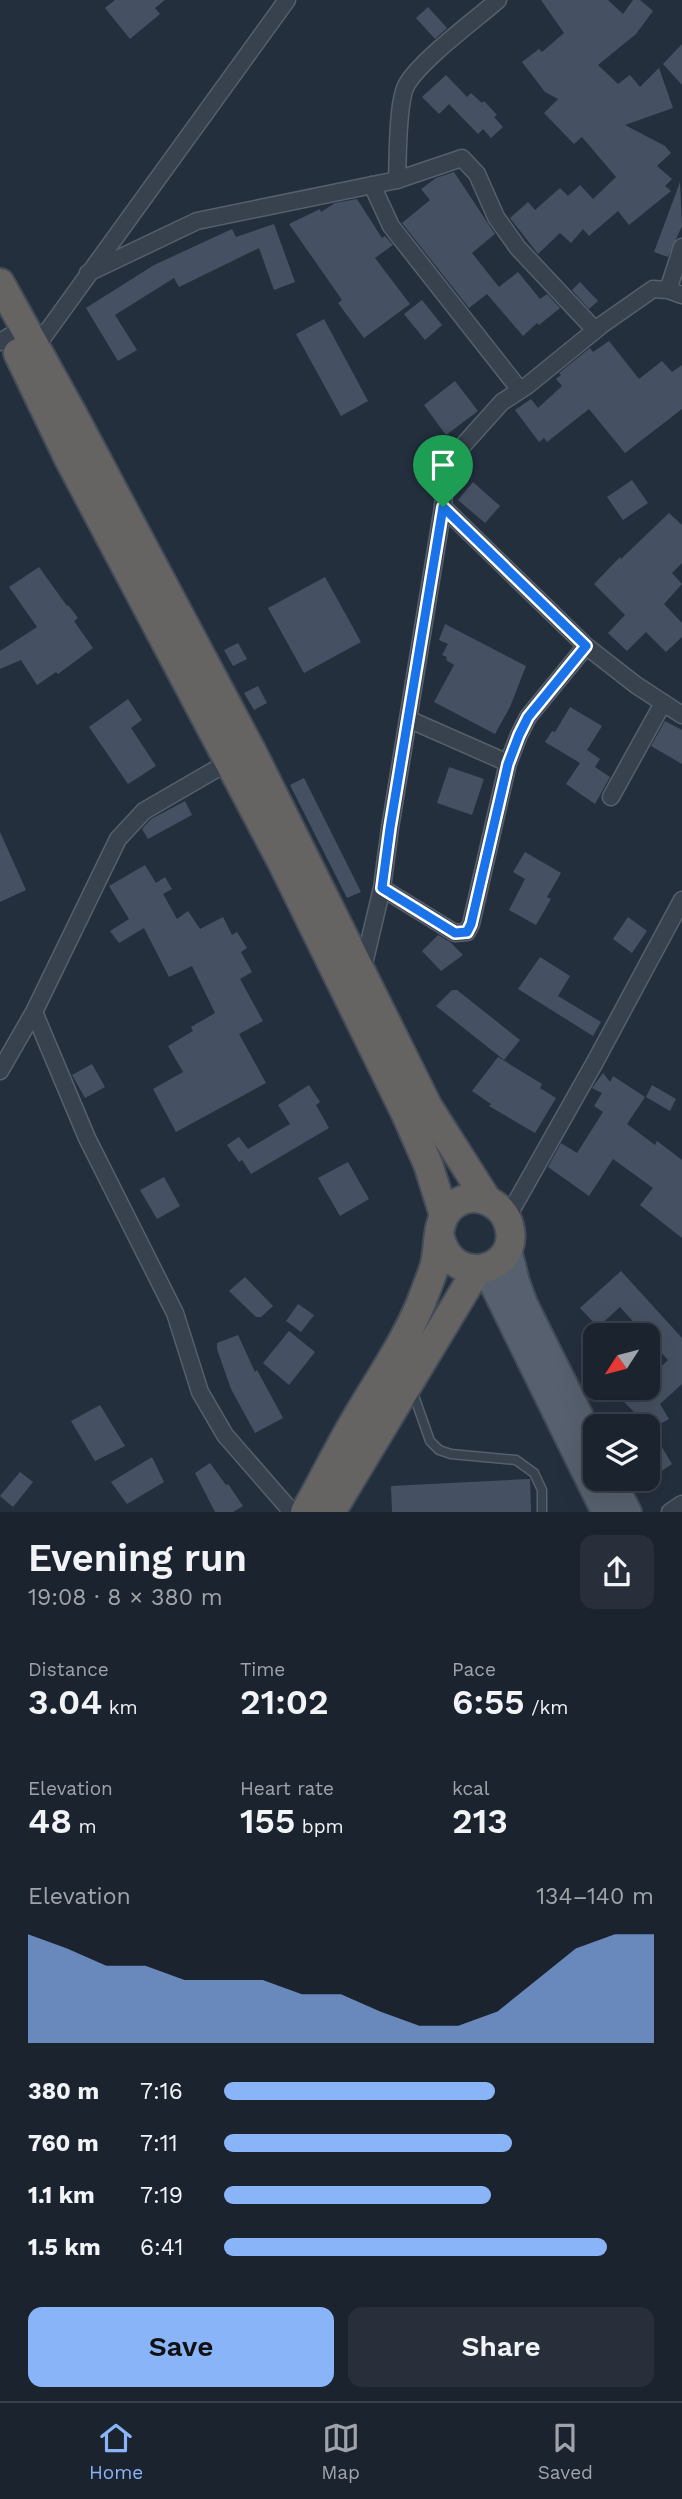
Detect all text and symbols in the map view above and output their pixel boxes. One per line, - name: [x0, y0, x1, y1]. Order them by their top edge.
- pin: [413, 435, 473, 507]
- icon: arrive: [424, 446, 462, 484]
- north arrow: [583, 1323, 660, 1400]
- map controls: [583, 1323, 660, 1491]
- button: layers: [583, 1414, 660, 1491]
- button: share: [580, 1535, 654, 1609]
- text: Evening run: [28, 1536, 247, 1580]
- text: 19:08 · 8 × 380 m: [28, 1584, 223, 1611]
- text: Distance: [28, 1658, 109, 1681]
- text: Time: [240, 1658, 285, 1681]
- text: Pace: [452, 1658, 496, 1681]
- text: 3.04: [28, 1681, 102, 1723]
- text: 21:02: [240, 1681, 329, 1723]
- text: 6:55: [452, 1681, 525, 1723]
- text: km: [102, 1696, 138, 1719]
- text: /km: [525, 1696, 568, 1719]
- text: Elevation: [28, 1777, 113, 1800]
- text: Heart rate: [240, 1777, 334, 1800]
- text: kcal: [452, 1777, 490, 1800]
- text: 48: [28, 1800, 72, 1842]
- text: 155: [240, 1800, 295, 1842]
- text: 213: [452, 1800, 508, 1842]
- text: m: [72, 1815, 97, 1838]
- text: bpm: [295, 1815, 344, 1838]
- text: Elevation: [28, 1883, 131, 1910]
- text: 134–140 m: [536, 1883, 654, 1910]
- text: 380 m: [28, 2078, 99, 2105]
- text: 7:16: [140, 2078, 183, 2105]
- text: 760 m: [28, 2130, 99, 2157]
- text: 7:11: [140, 2130, 178, 2157]
- text: 1.1 km: [28, 2182, 95, 2209]
- text: 7:19: [140, 2182, 183, 2209]
- text: 1.5 km: [28, 2234, 101, 2261]
- text: 6:41: [140, 2234, 183, 2261]
- button: Save: [28, 2307, 334, 2387]
- button: Share: [348, 2307, 654, 2387]
- tab: Home: [89, 2419, 143, 2484]
- tab: Map: [321, 2419, 360, 2484]
- tab: Saved: [538, 2419, 593, 2484]

